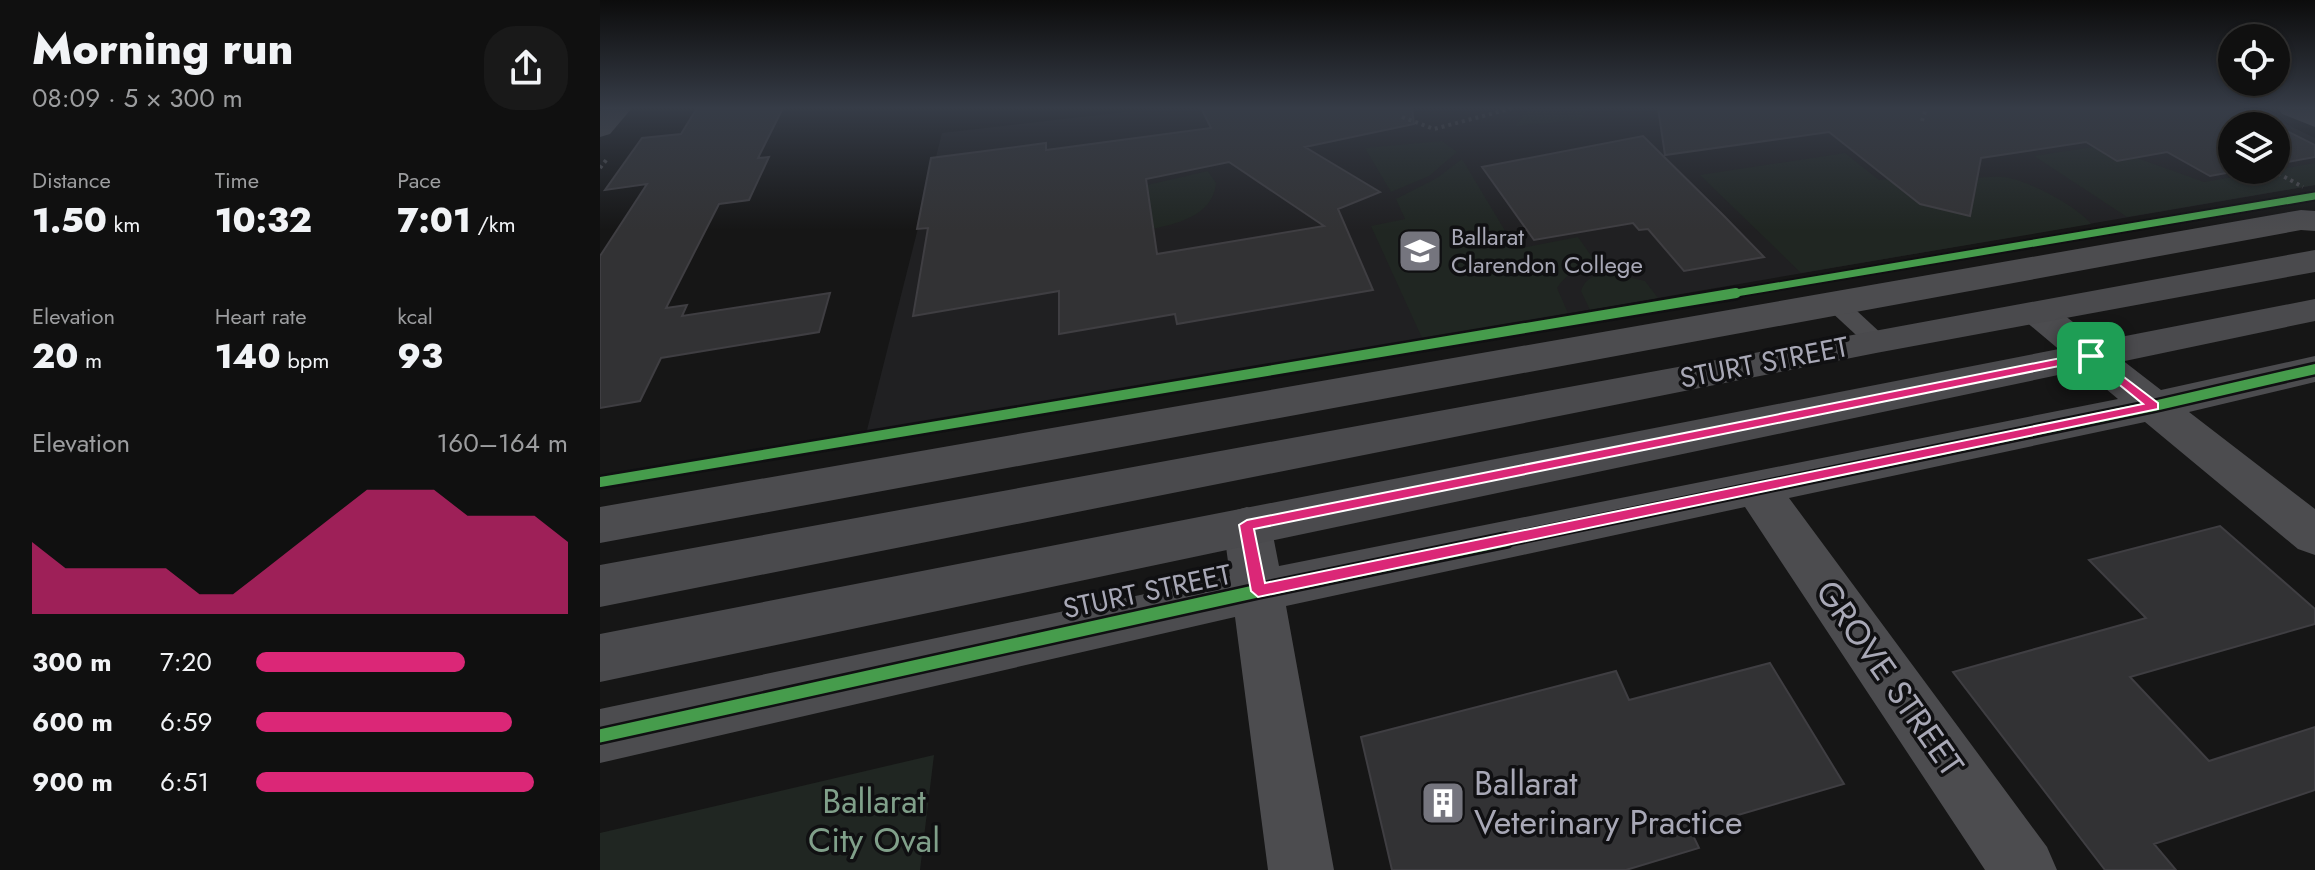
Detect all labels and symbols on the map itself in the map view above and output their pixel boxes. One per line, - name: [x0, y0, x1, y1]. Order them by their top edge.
- place label: Ballarat Clarendon College: [1451, 219, 1643, 282]
- school or university icon: Ballarat Clarendon College: [1396, 227, 1444, 275]
- pin: [2057, 322, 2125, 390]
- street label: STURT STREET: [1676, 326, 1852, 399]
- street label: STURT STREET: [1059, 554, 1235, 629]
- street label: GROVE STREET: [1804, 570, 1976, 786]
- place label: Ballarat Veterinary Practice: [1474, 759, 1742, 847]
- park label: Ballarat City Oval: [808, 777, 940, 865]
- building icon: Ballarat Veterinary Practice: [1419, 779, 1467, 827]

